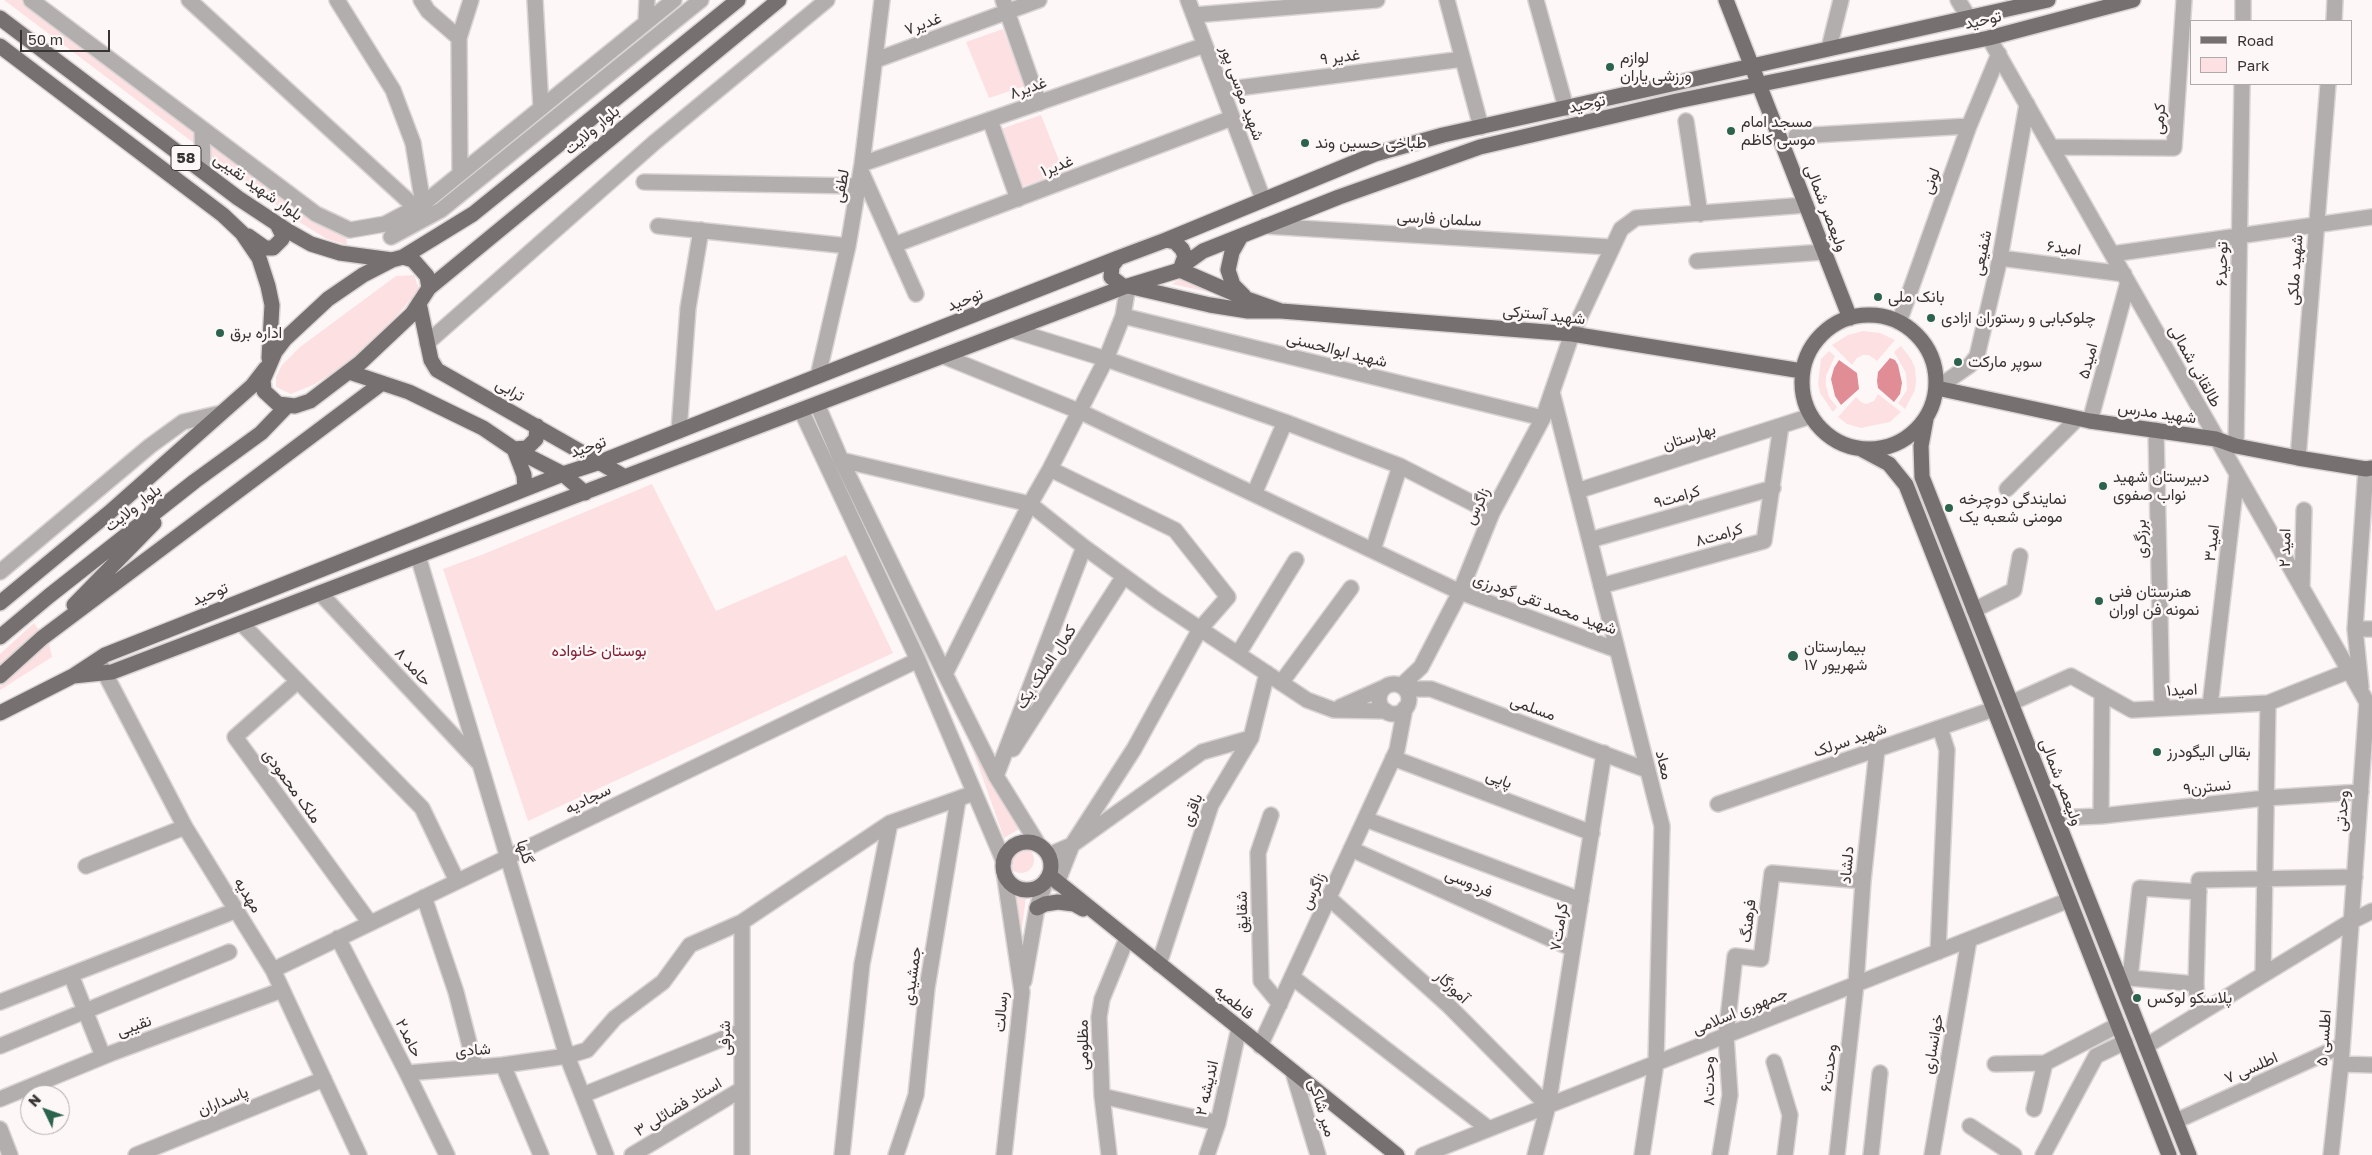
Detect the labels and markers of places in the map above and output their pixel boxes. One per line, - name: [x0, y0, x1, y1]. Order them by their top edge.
- place label: لوازم ورزشی یاران: [1620, 48, 1692, 86]
- marker: لوازم ورزشی یاران: [1604, 61, 1616, 73]
- place label: مسجد امام موسی کاظم: [1741, 112, 1815, 150]
- marker: مسجد امام موسی کاظم: [1725, 125, 1737, 137]
- place label: طباخی حسین وند: [1315, 133, 1427, 153]
- marker: طباخی حسین وند: [1299, 137, 1311, 149]
- place label: بانک ملی: [1888, 287, 1945, 307]
- marker: بانک ملی: [1872, 291, 1884, 303]
- place label: چلوکبابی و رستوران ازادی: [1941, 308, 2096, 328]
- marker: چلوکبابی و رستوران ازادی: [1925, 312, 1937, 324]
- place label: اداره برق: [230, 323, 282, 343]
- marker: اداره برق: [214, 327, 226, 339]
- place label: سوپر مارکت: [1968, 352, 2042, 372]
- marker: سوپر مارکت: [1952, 356, 1964, 368]
- place label: دبیرستان شهید نواب صفوی: [2113, 467, 2209, 505]
- marker: دبیرستان شهید نواب صفوی: [2097, 480, 2109, 492]
- place label: نمایندگی دوچرخه مومنی شعبه یک: [1959, 489, 2067, 527]
- marker: نمایندگی دوچرخه مومنی شعبه یک: [1943, 502, 1955, 514]
- place label: هنرستان فنی نمونه فن اوران: [2109, 582, 2199, 620]
- marker: هنرستان فنی نمونه فن اوران: [2093, 595, 2105, 607]
- place label: بیمارستان ۱۷ شهریور: [1804, 637, 1867, 675]
- marker: بیمارستان ۱۷ شهریور: [1786, 649, 1800, 663]
- place label: بقالی الیگودرز: [2167, 742, 2251, 762]
- marker: بقالی الیگودرز: [2151, 746, 2163, 758]
- place label: پلاسکو لوکس: [2147, 988, 2232, 1008]
- marker: پلاسکو لوکس: [2131, 992, 2143, 1004]

